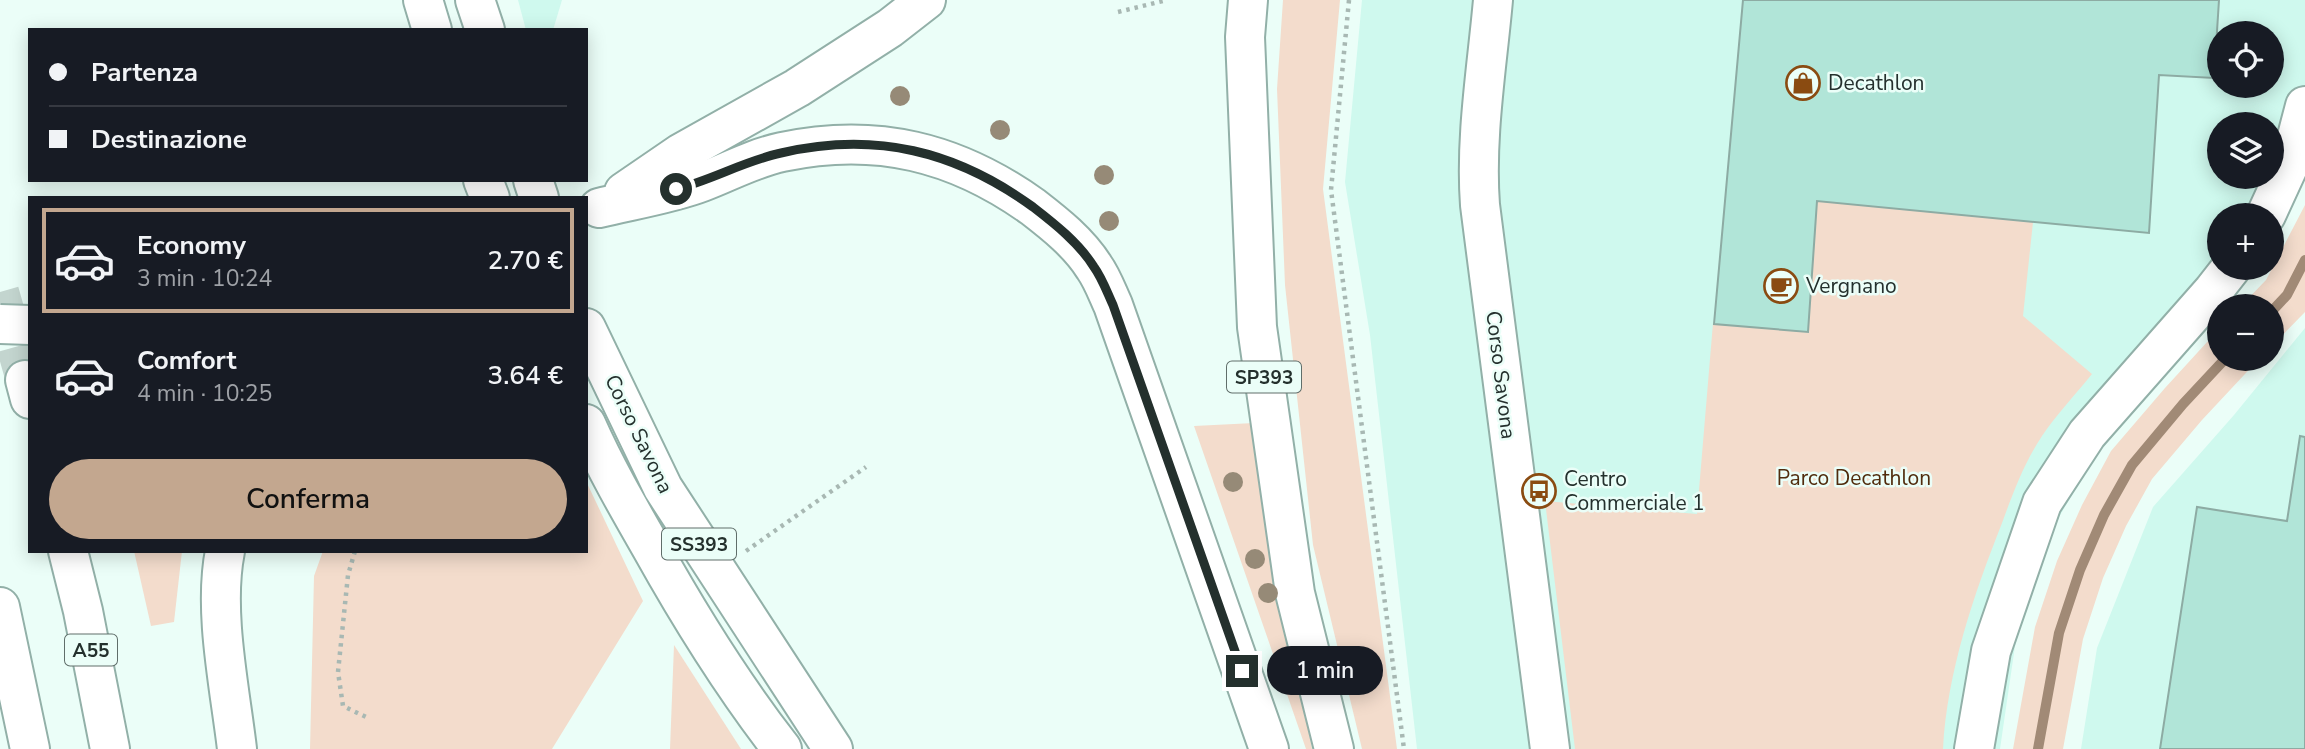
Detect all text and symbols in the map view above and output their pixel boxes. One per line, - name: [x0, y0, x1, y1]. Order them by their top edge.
- map controls: [2207, 21, 2284, 371]
- button: locate: [2207, 21, 2284, 98]
- text: Partenza: [91, 55, 198, 90]
- shop icon: Decathlon: [1784, 64, 1822, 102]
- place label: Decathlon: [1828, 69, 1925, 97]
- button: layers: [2207, 112, 2284, 189]
- text: Destinazione: [91, 122, 247, 157]
- route start: [660, 173, 692, 205]
- button: +: [2207, 203, 2284, 280]
- text: Economy: [137, 228, 246, 263]
- icon: car: [53, 229, 116, 292]
- text: 2.70 €: [488, 243, 563, 278]
- text: 3 min · 10:24: [137, 263, 272, 294]
- cafe icon: Vergnano: [1762, 267, 1800, 305]
- place label: Vergnano: [1805, 272, 1897, 300]
- button: −: [2207, 294, 2284, 371]
- street label: Corso Savona: [1479, 309, 1523, 441]
- text: Comfort: [137, 343, 237, 378]
- icon: car: [53, 344, 116, 407]
- text: 3.64 €: [488, 358, 563, 393]
- road number: SP393: [1227, 362, 1301, 392]
- street label: Corso Savona: [598, 370, 680, 498]
- text: 4 min · 10:25: [137, 378, 272, 409]
- button: Conferma: [49, 459, 567, 539]
- park label: Parco Decathlon: [1777, 464, 1931, 492]
- place label: Centro Commerciale 1: [1564, 465, 1705, 517]
- bus stop icon: Centro Commerciale 1: [1520, 472, 1558, 510]
- road number: SS393: [662, 528, 736, 559]
- road number: A55: [65, 635, 117, 666]
- callout: 1 min: [1266, 646, 1382, 696]
- route end: [1226, 655, 1258, 687]
- text: 1 min: [1296, 655, 1354, 686]

